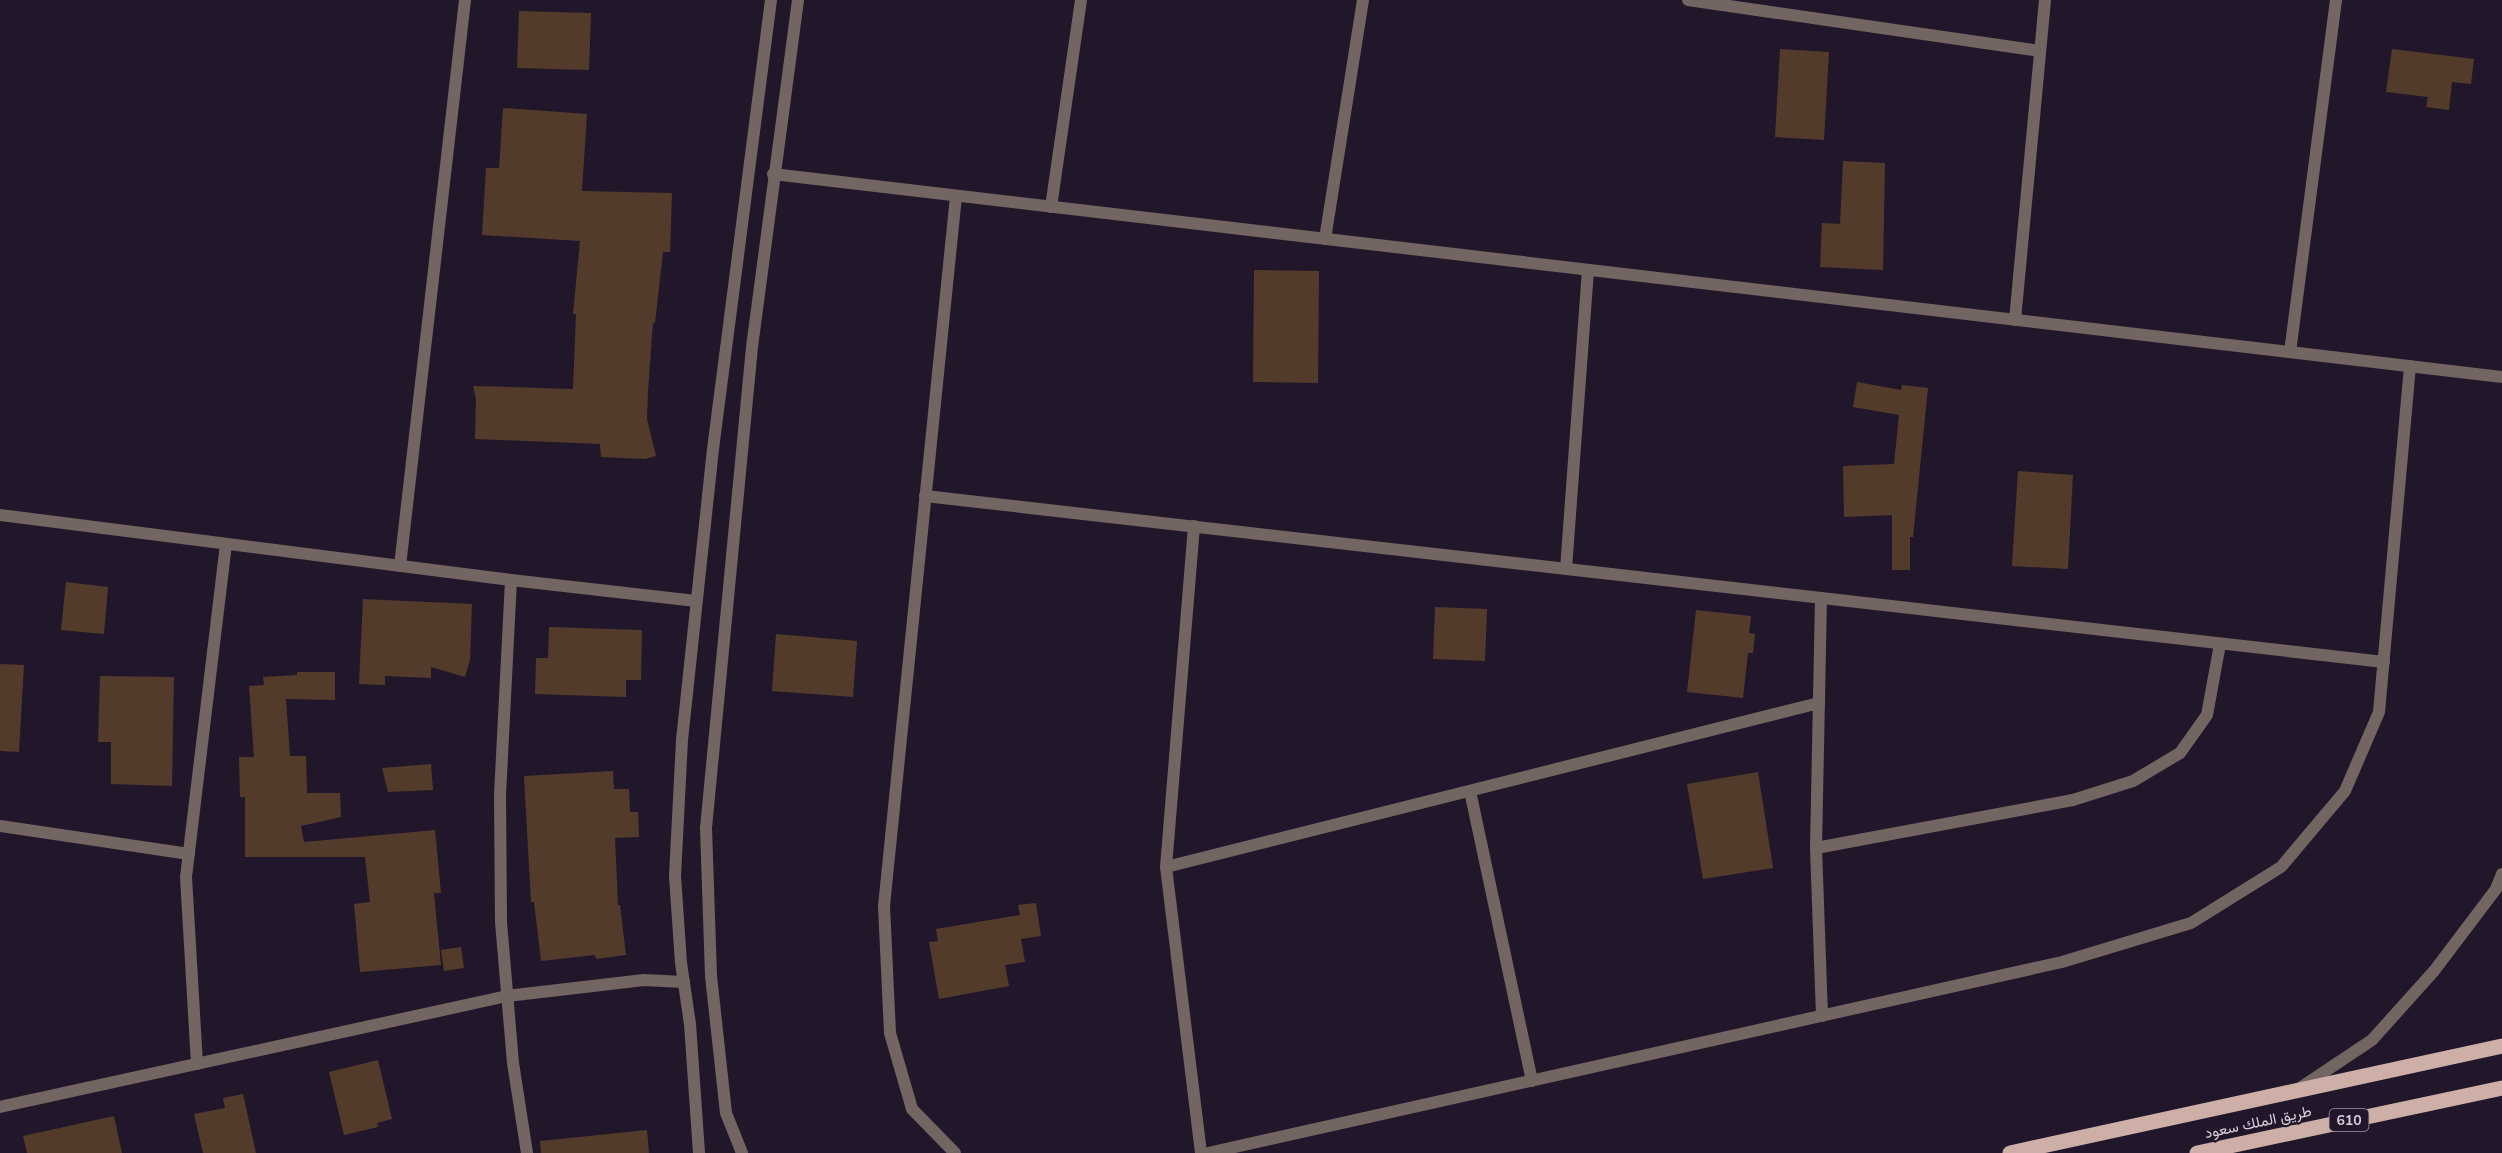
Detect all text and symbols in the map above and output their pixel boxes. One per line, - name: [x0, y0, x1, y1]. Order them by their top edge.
- street label: طريق الملك سعود: [2203, 1101, 2313, 1143]
- road number: 610: [2330, 1109, 2368, 1131]

